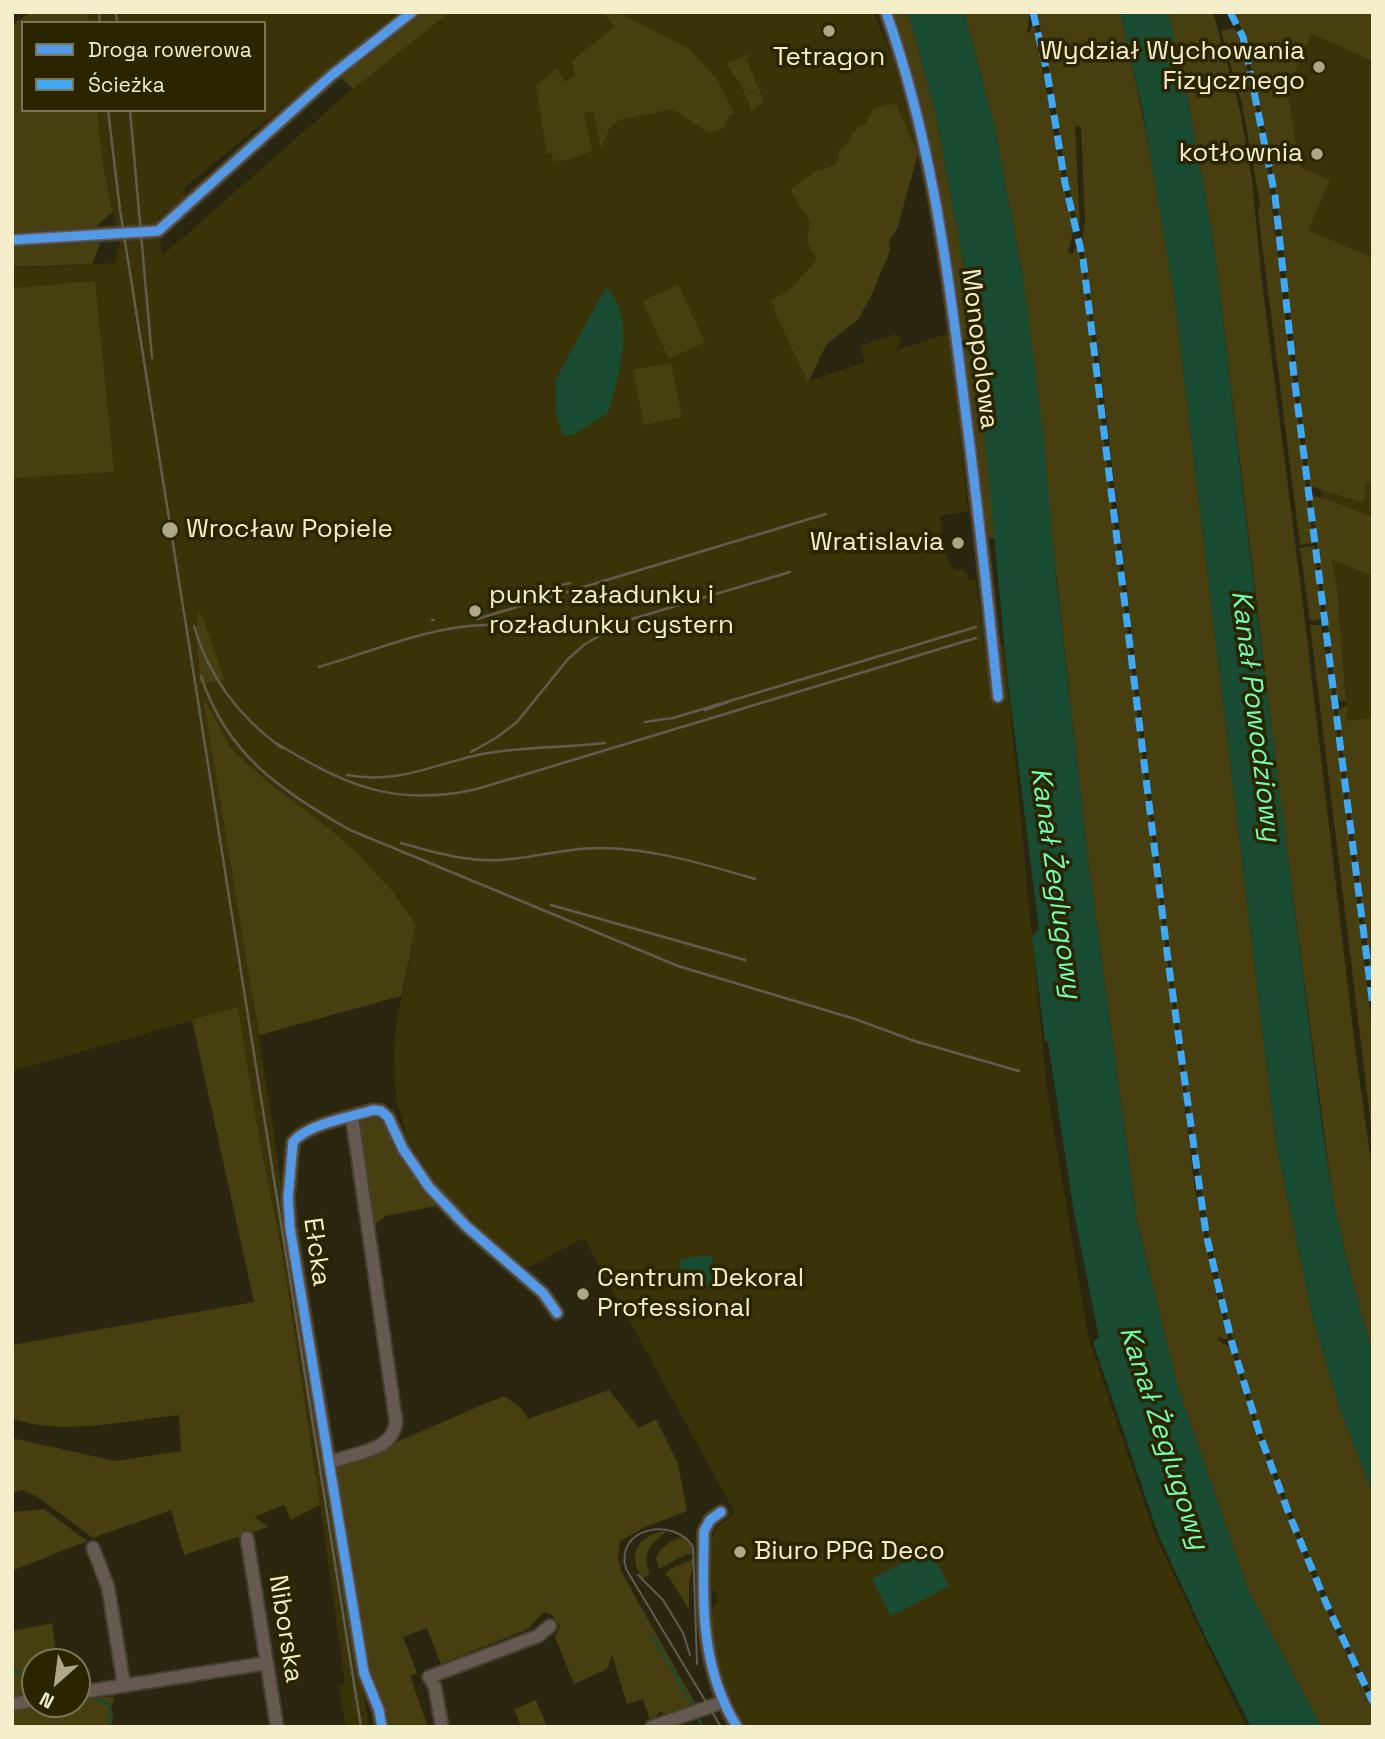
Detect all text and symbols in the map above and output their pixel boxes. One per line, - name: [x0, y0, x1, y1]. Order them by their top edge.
- legend: [21, 21, 266, 112]
- marker: Tetragon: [821, 23, 837, 39]
- text: Droga rowerowa: [88, 36, 252, 63]
- place label: Wydział Wychowania Fizycznego: [1040, 36, 1305, 98]
- place label: Tetragon: [773, 42, 885, 74]
- marker: Wydział Wychowania Fizycznego: [1311, 59, 1327, 75]
- text: Ścieżka: [88, 71, 165, 98]
- place label: kotłownia: [1179, 138, 1303, 170]
- marker: kotłownia: [1309, 146, 1325, 162]
- street label: Monopolowa: [954, 267, 1004, 431]
- place label: Wrocław Popiele: [186, 514, 393, 546]
- marker: Wrocław Popiele: [160, 520, 180, 540]
- place label: Wratislavia: [810, 527, 944, 559]
- marker: Wratislavia: [950, 535, 966, 551]
- place label: punkt załadunku i rozładunku cystern: [489, 580, 734, 642]
- water label: Kanał Powodziowy: [1223, 589, 1287, 843]
- marker: punkt załadunku i rozładunku cystern: [467, 603, 483, 619]
- water label: Kanał Żeglugowy: [1022, 765, 1088, 1001]
- street label: Ełcka: [296, 1216, 336, 1288]
- place label: Centrum Dekoral Professional: [597, 1263, 804, 1324]
- marker: Centrum Dekoral Professional: [575, 1286, 591, 1302]
- water label: Kanał Żeglugowy: [1111, 1322, 1215, 1554]
- place label: Biuro PPG Deco: [754, 1536, 945, 1568]
- marker: Biuro PPG Deco: [732, 1544, 748, 1560]
- street label: Niborska: [261, 1573, 309, 1685]
- north arrow: [21, 1648, 91, 1718]
- text: N: [35, 1686, 58, 1714]

